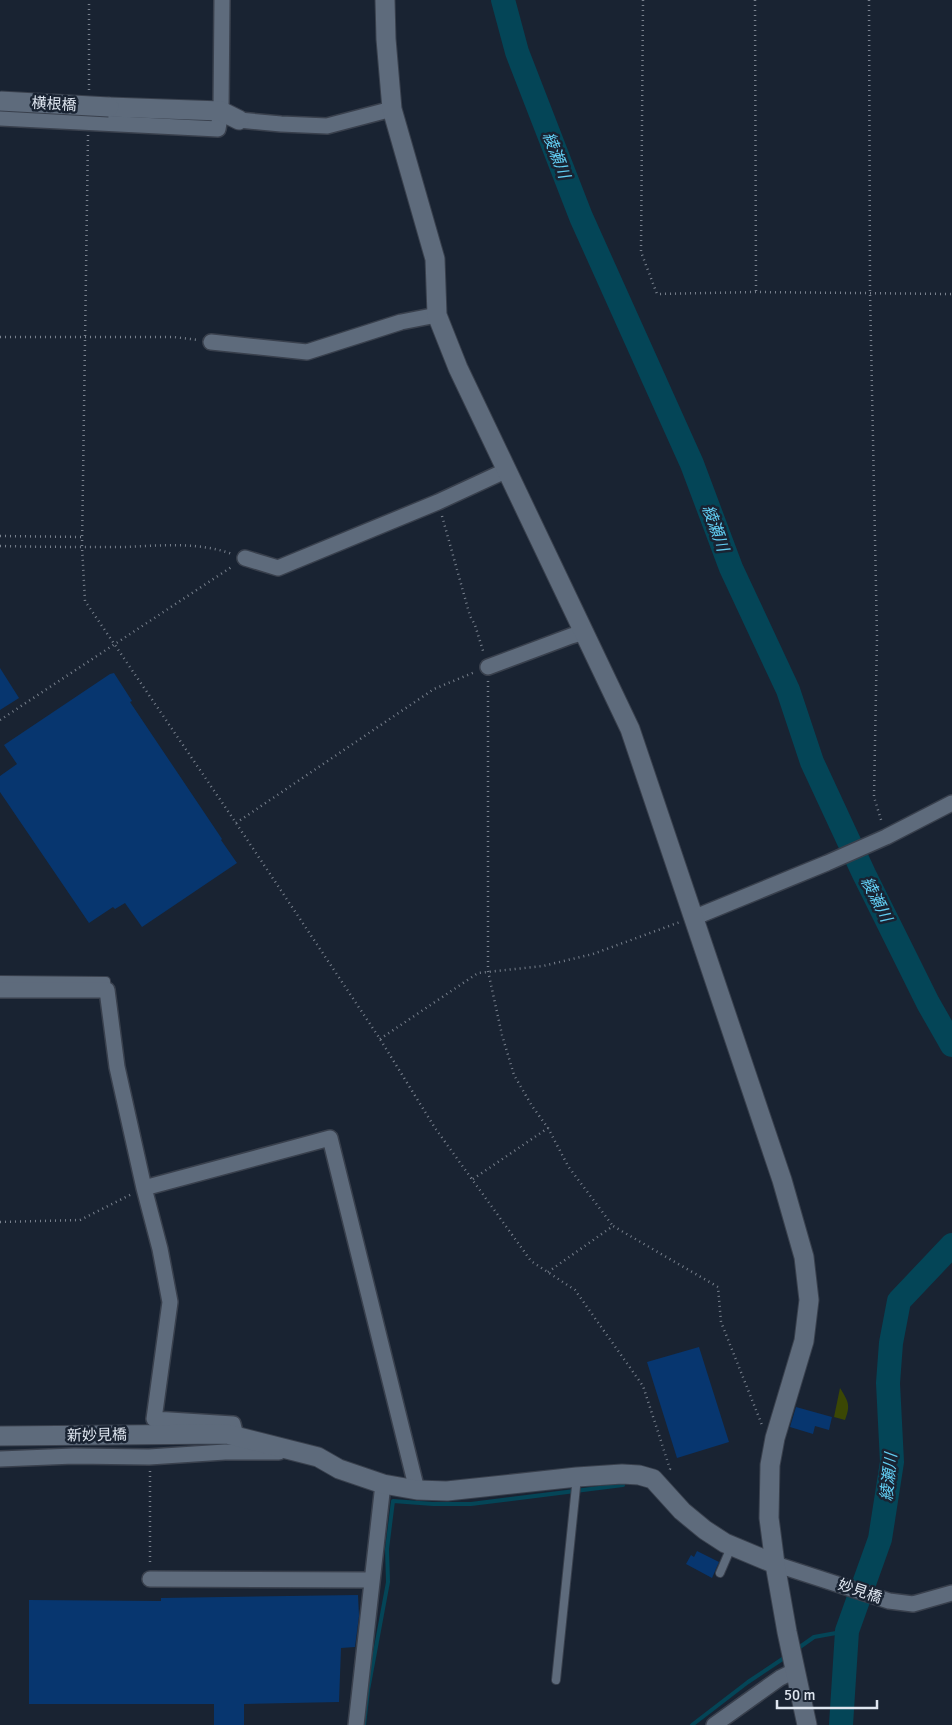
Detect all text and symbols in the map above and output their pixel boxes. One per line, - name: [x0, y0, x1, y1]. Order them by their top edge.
- street label: 横根橋: [31, 94, 77, 114]
- water label: 綾瀬川: [538, 129, 575, 183]
- water label: 綾瀬川: [697, 502, 733, 556]
- water label: 綾瀬川: [856, 874, 897, 927]
- street label: 新妙見橋: [67, 1425, 127, 1445]
- water label: 綾瀬川: [877, 1450, 902, 1502]
- street label: 妙見橋: [836, 1575, 884, 1607]
- scale bar: [777, 1678, 877, 1710]
- text: 50 m: [784, 1686, 815, 1704]

